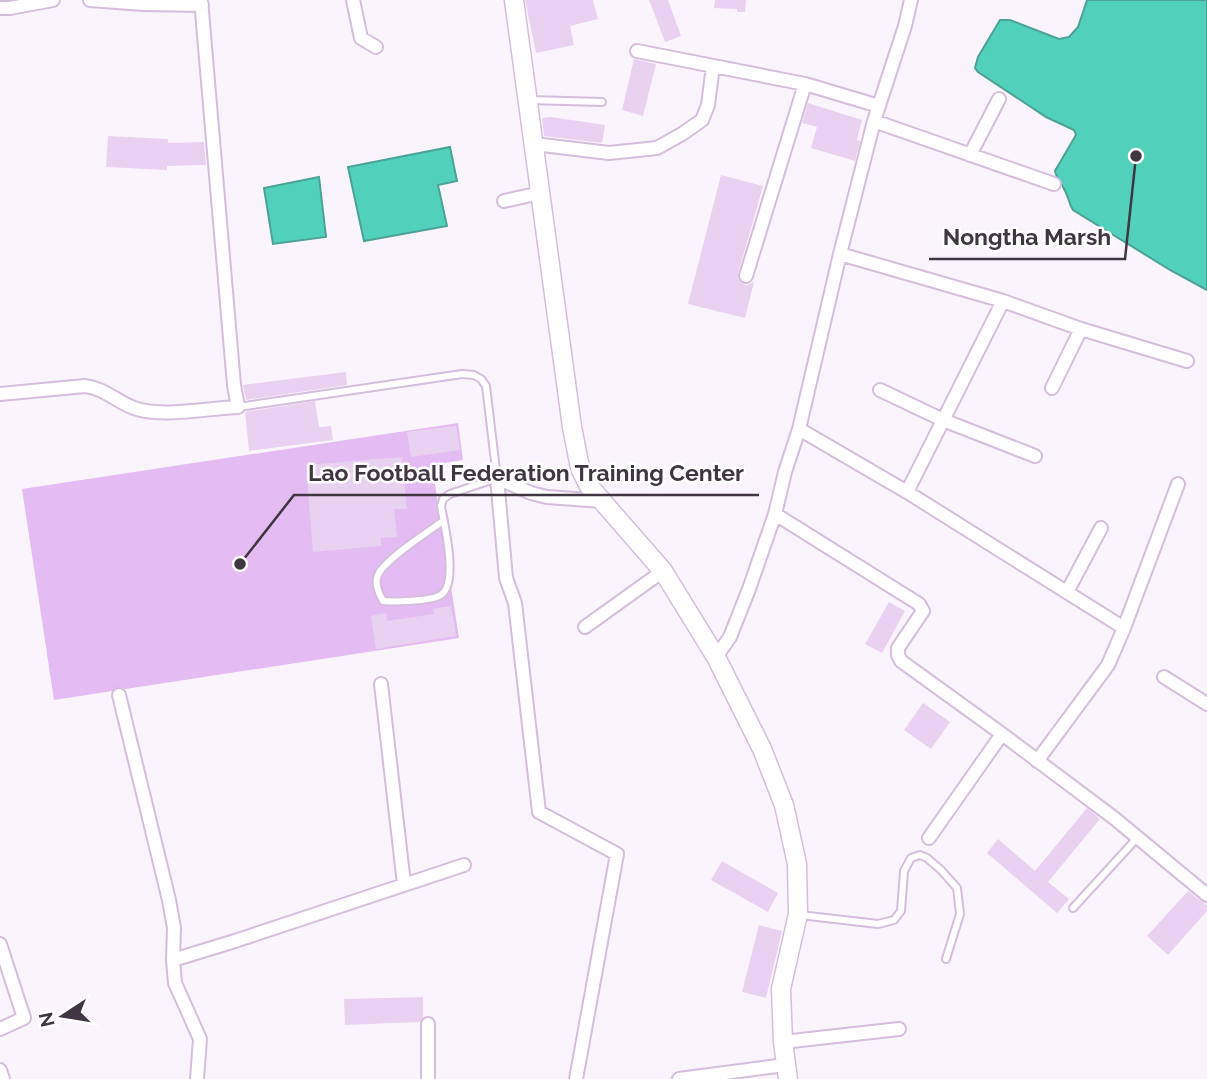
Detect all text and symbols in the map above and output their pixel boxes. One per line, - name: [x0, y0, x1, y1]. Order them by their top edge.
- callout: Nongtha Marsh: [929, 215, 1125, 259]
- text: Nongtha Marsh: [943, 223, 1111, 250]
- callout: Lao Football Federation Training Center: [294, 451, 759, 495]
- text: Lao Football Federation Training Center: [308, 459, 744, 486]
- north arrow: [28, 981, 98, 1051]
- text: N: [34, 1010, 59, 1029]

